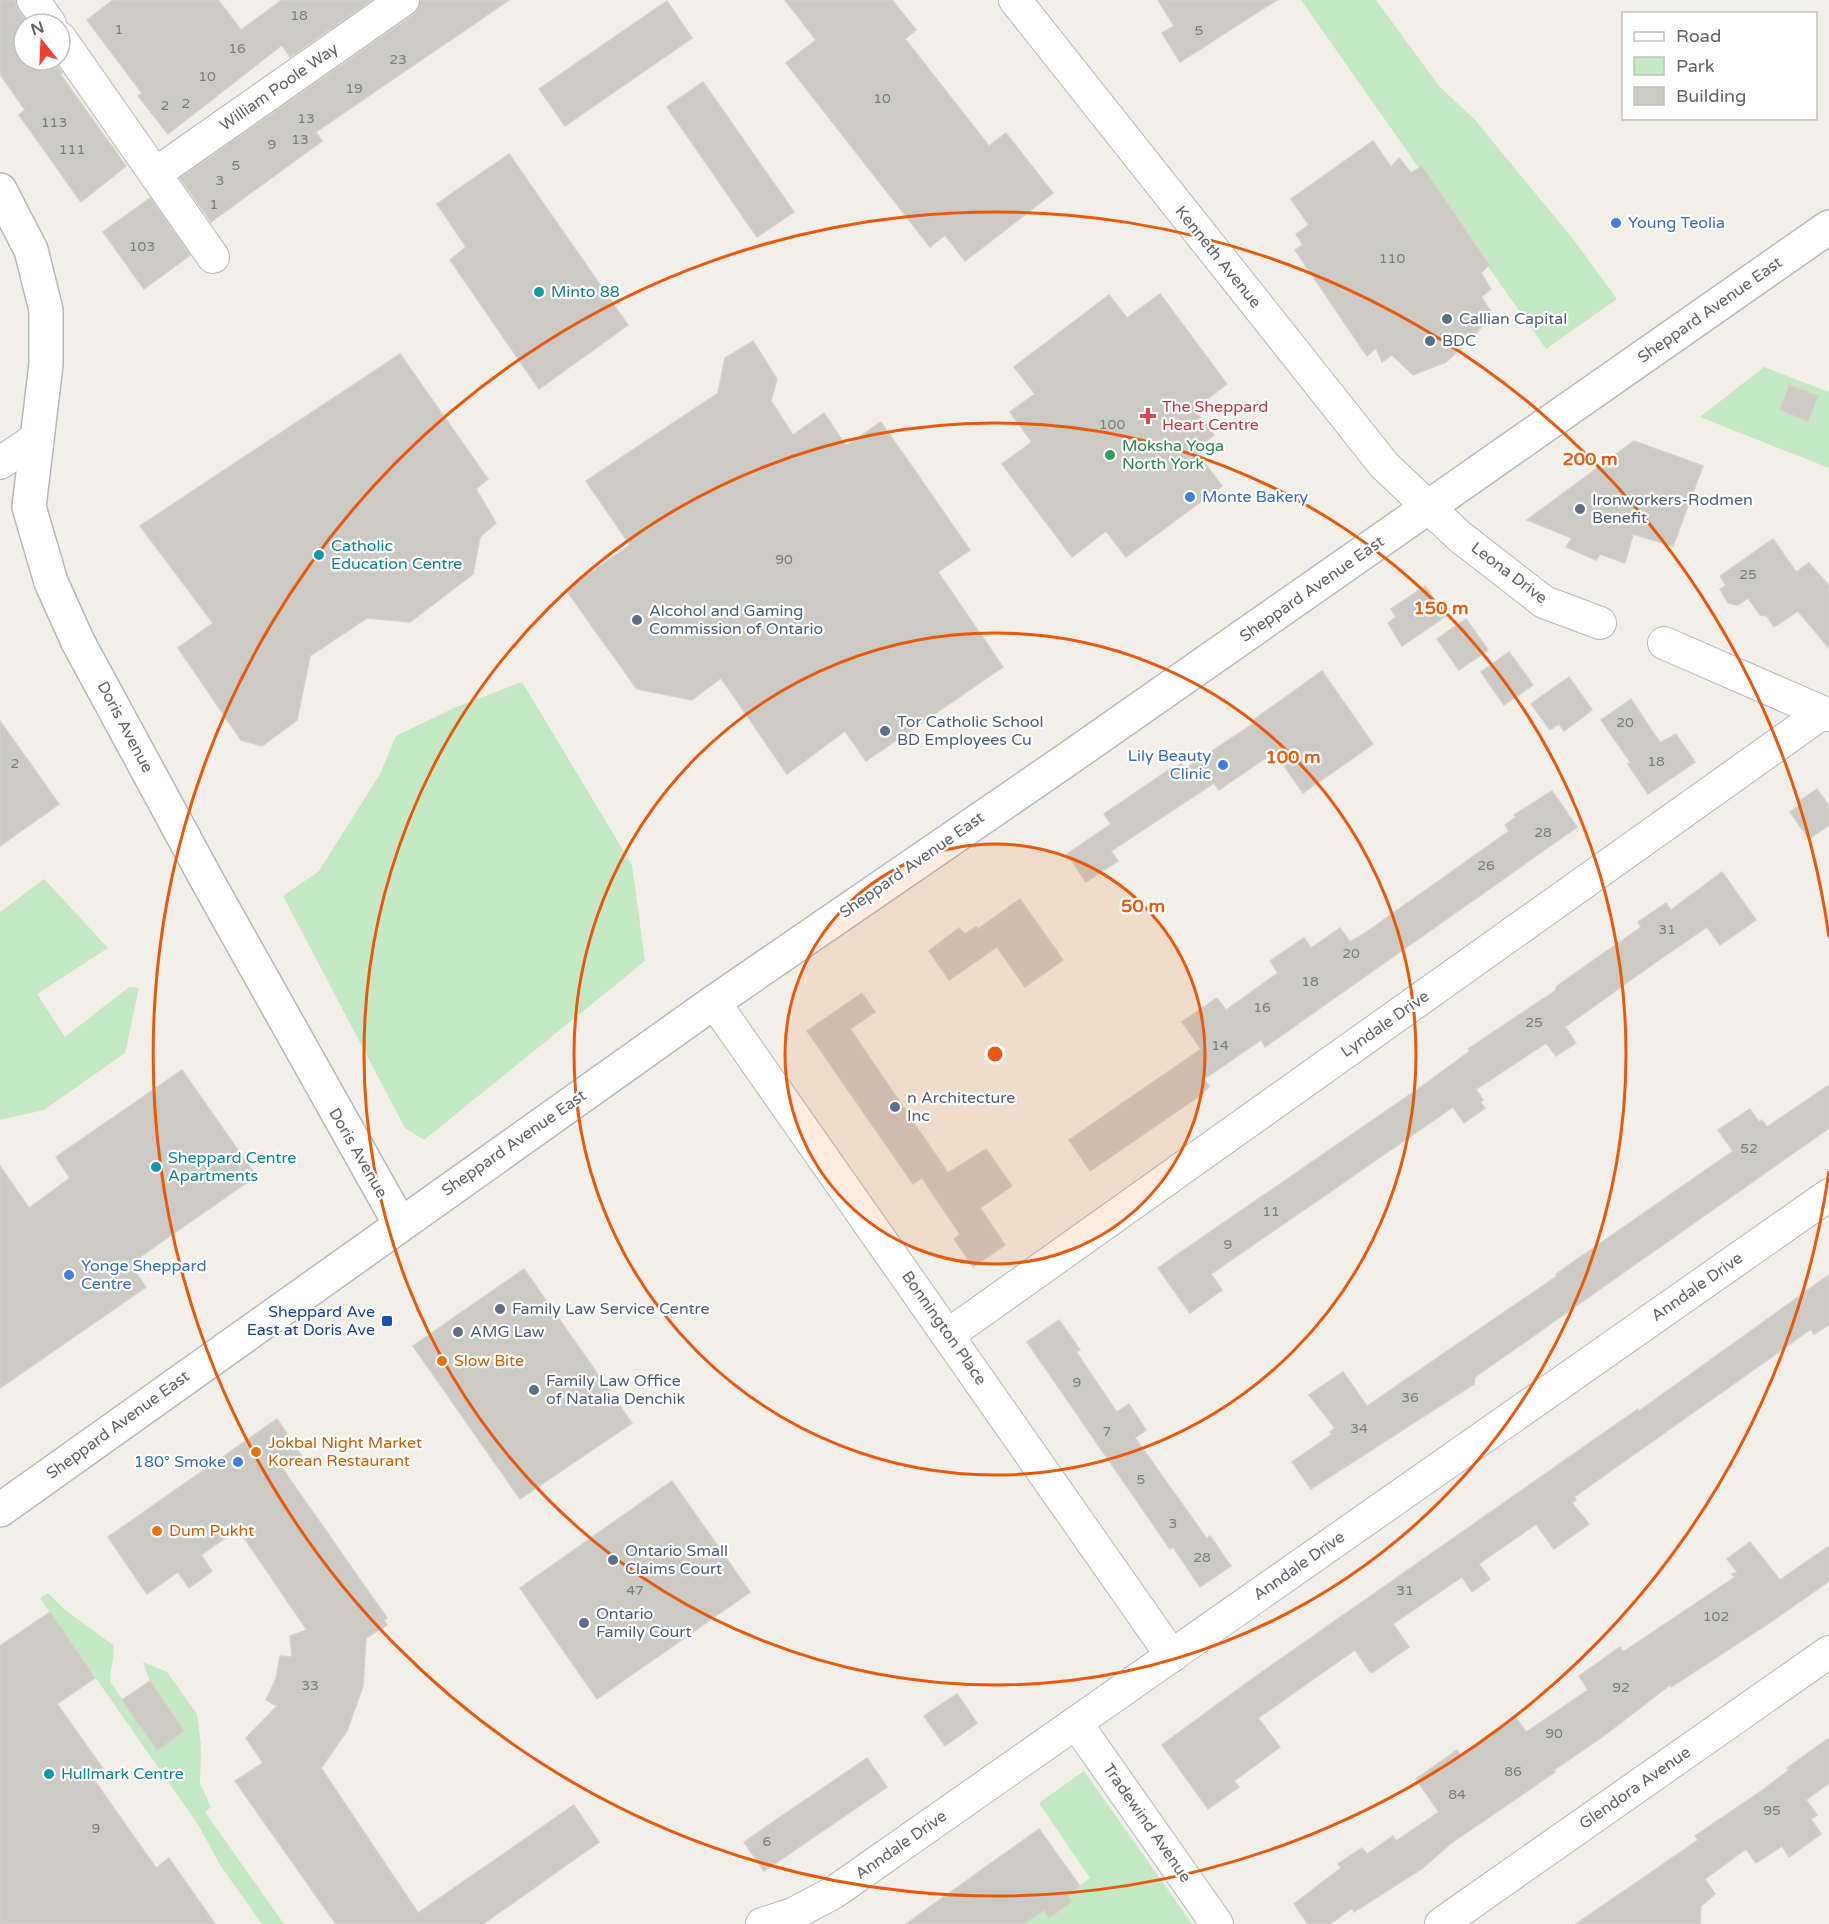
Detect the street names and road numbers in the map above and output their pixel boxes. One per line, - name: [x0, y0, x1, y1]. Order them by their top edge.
- street label: William Poole Way: [216, 38, 342, 135]
- street label: Kenneth Avenue: [1171, 202, 1265, 312]
- street label: Sheppard Avenue East: [1634, 252, 1786, 368]
- street label: Sheppard Avenue East: [1236, 531, 1388, 647]
- street label: Leona Drive: [1467, 538, 1551, 608]
- street label: Doris Avenue: [93, 678, 157, 776]
- street label: Sheppard Avenue East: [836, 807, 988, 923]
- street label: Lyndale Drive: [1337, 986, 1433, 1062]
- street label: Sheppard Avenue East: [438, 1085, 590, 1201]
- street label: Doris Avenue: [324, 1104, 392, 1202]
- street label: Anndale Drive: [1647, 1248, 1747, 1326]
- street label: Bonnington Place: [897, 1267, 991, 1389]
- street label: Sheppard Avenue East: [43, 1366, 193, 1484]
- street label: Anndale Drive: [1249, 1527, 1349, 1605]
- street label: Glendora Avenue: [1576, 1742, 1694, 1834]
- street label: Tradewind Avenue: [1098, 1760, 1196, 1886]
- street label: Anndale Drive: [851, 1806, 951, 1884]

